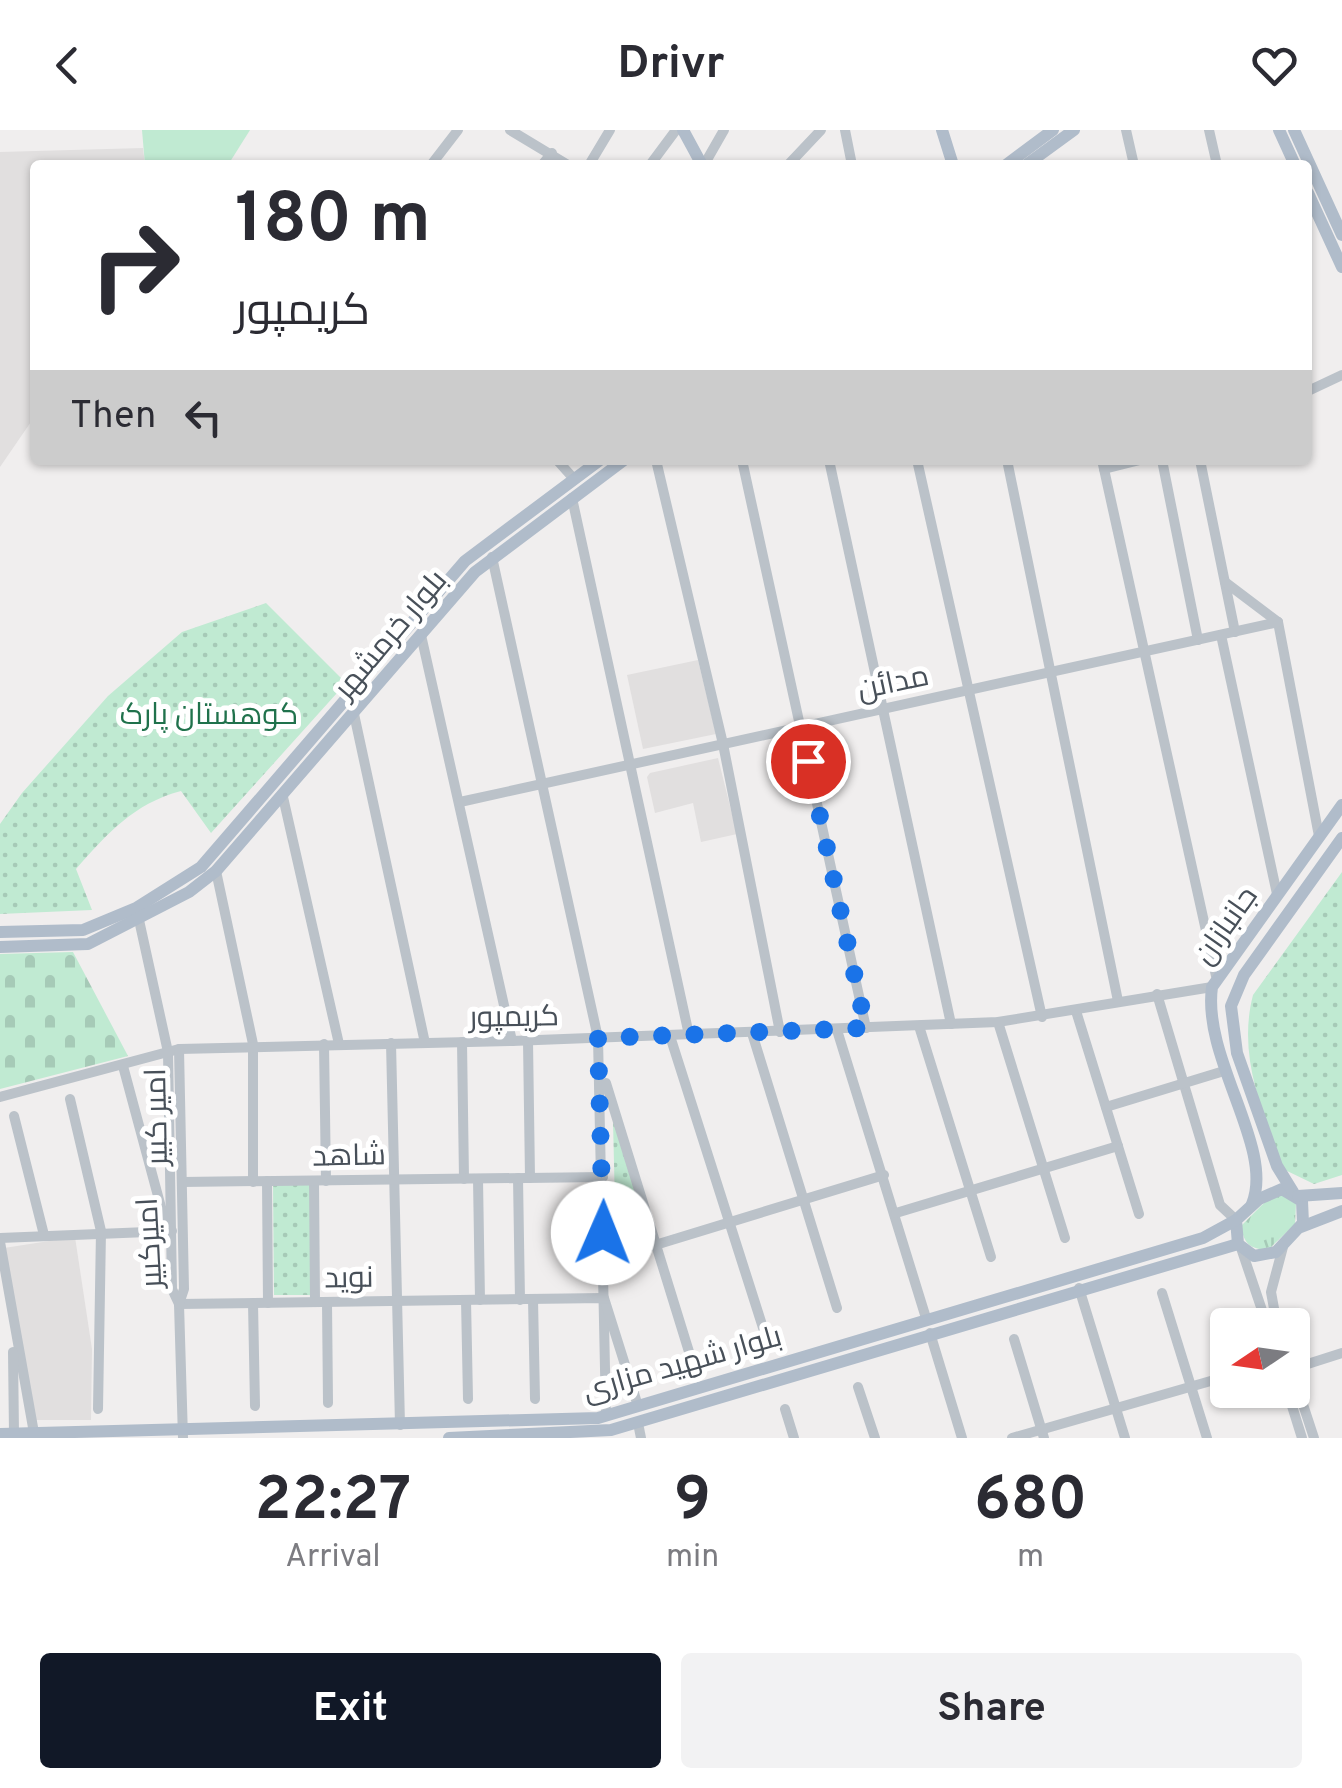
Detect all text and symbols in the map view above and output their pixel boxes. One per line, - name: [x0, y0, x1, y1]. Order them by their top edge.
- text: Drivr: [617, 37, 725, 94]
- icon: back: [40, 38, 95, 93]
- icon: heart: [1247, 38, 1302, 93]
- text: 180 m: [235, 178, 431, 267]
- icon: right: [70, 200, 200, 330]
- text: کریمپور: [235, 284, 370, 341]
- icon: left: [176, 390, 231, 445]
- text: Then: [70, 393, 156, 442]
- street label: بلوار خرمشهر: [326, 564, 457, 709]
- street label: مدائن: [854, 659, 933, 710]
- park label: کوهستان پارک: [120, 698, 298, 735]
- pin: [766, 719, 851, 804]
- icon: arrive: [781, 734, 836, 789]
- street label: جانبازان: [1187, 880, 1267, 973]
- street label: کریمپور: [467, 999, 559, 1038]
- street label: امیر کبیر: [139, 1068, 178, 1168]
- street label: شاهد: [312, 1138, 386, 1177]
- position arrow: [551, 1181, 655, 1285]
- street label: امیرکبیر: [131, 1197, 172, 1291]
- street label: نوید: [324, 1261, 374, 1298]
- north arrow: [1210, 1308, 1310, 1408]
- map controls: [1210, 1308, 1310, 1408]
- street label: بلوار شهید مزاری: [579, 1319, 786, 1411]
- text: 22:27: [255, 1465, 411, 1541]
- text: 9: [674, 1465, 711, 1541]
- text: 680: [974, 1465, 1087, 1541]
- text: Arrival: [285, 1538, 381, 1578]
- text: min: [666, 1538, 719, 1578]
- text: m: [1017, 1538, 1044, 1578]
- button: Exit: [40, 1653, 661, 1768]
- button: Share: [681, 1653, 1302, 1768]

